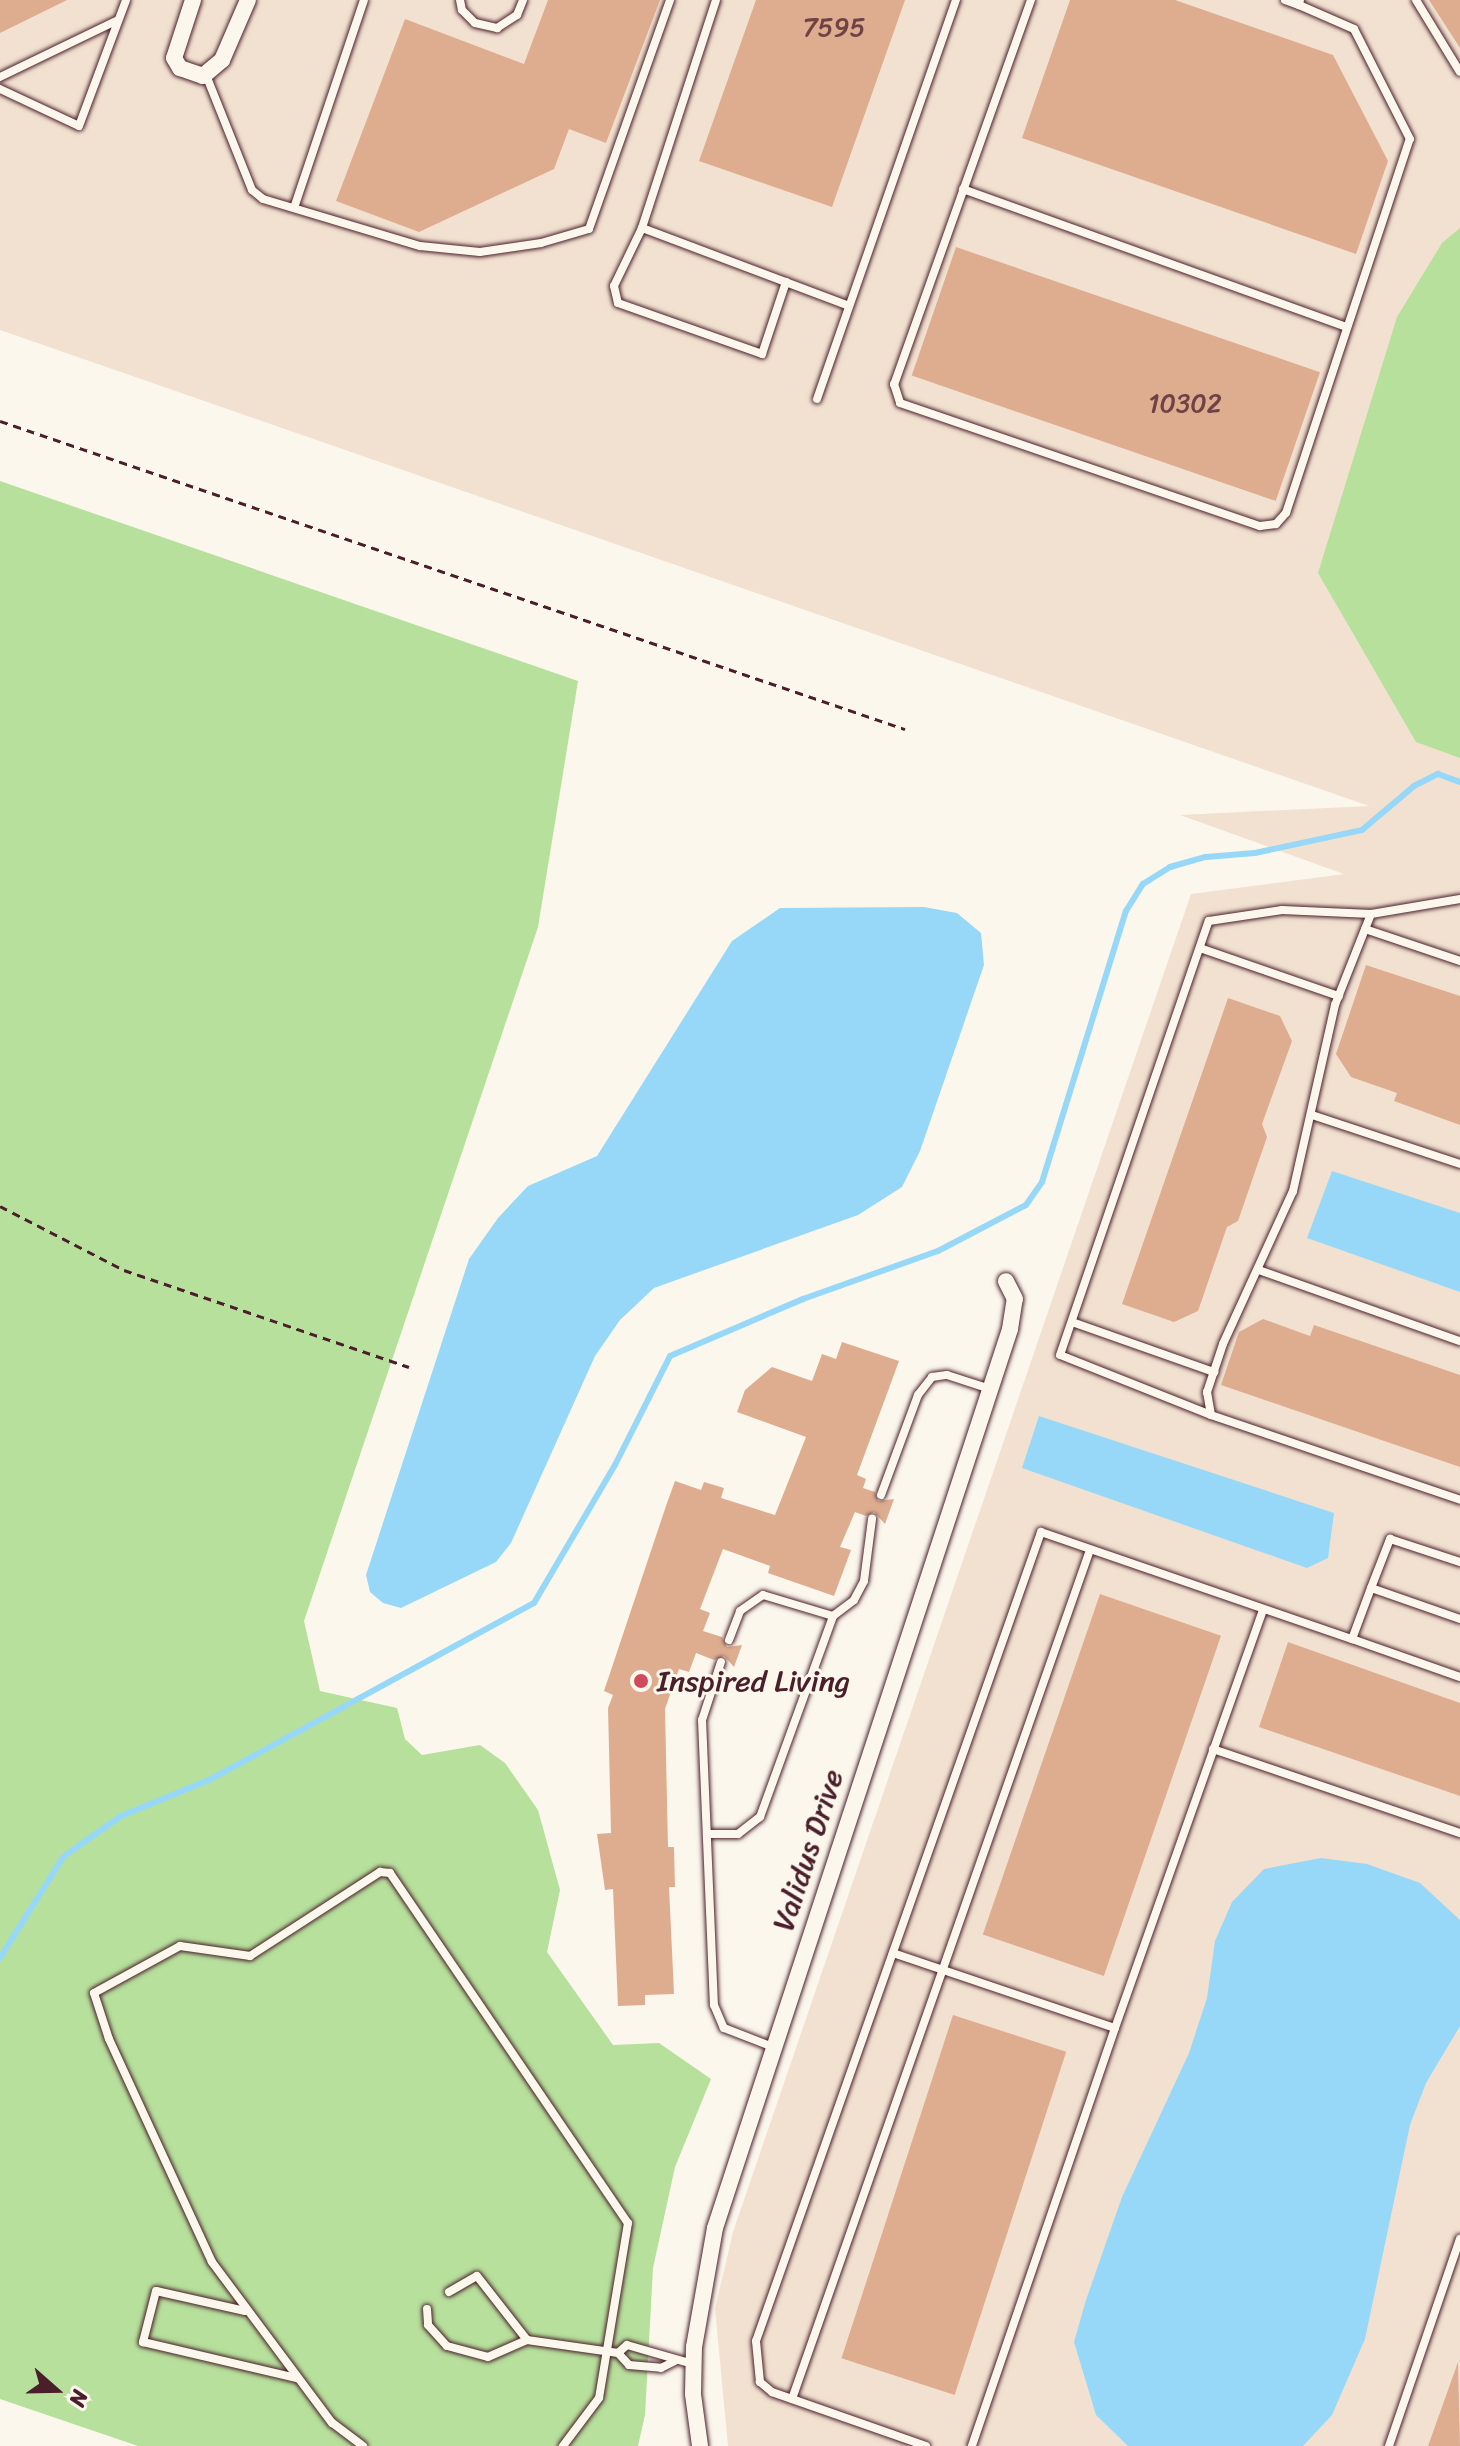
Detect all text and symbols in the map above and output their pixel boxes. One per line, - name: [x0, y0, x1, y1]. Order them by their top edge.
- house number: 7595: [803, 12, 865, 44]
- house number: 10302: [1148, 388, 1222, 420]
- place label: Inspired Living: [657, 1663, 850, 1699]
- marker: Inspired Living: [632, 1672, 650, 1690]
- street label: Validus Drive: [765, 1765, 851, 1935]
- north arrow: [16, 2350, 96, 2430]
- text: N: [58, 2385, 100, 2412]

